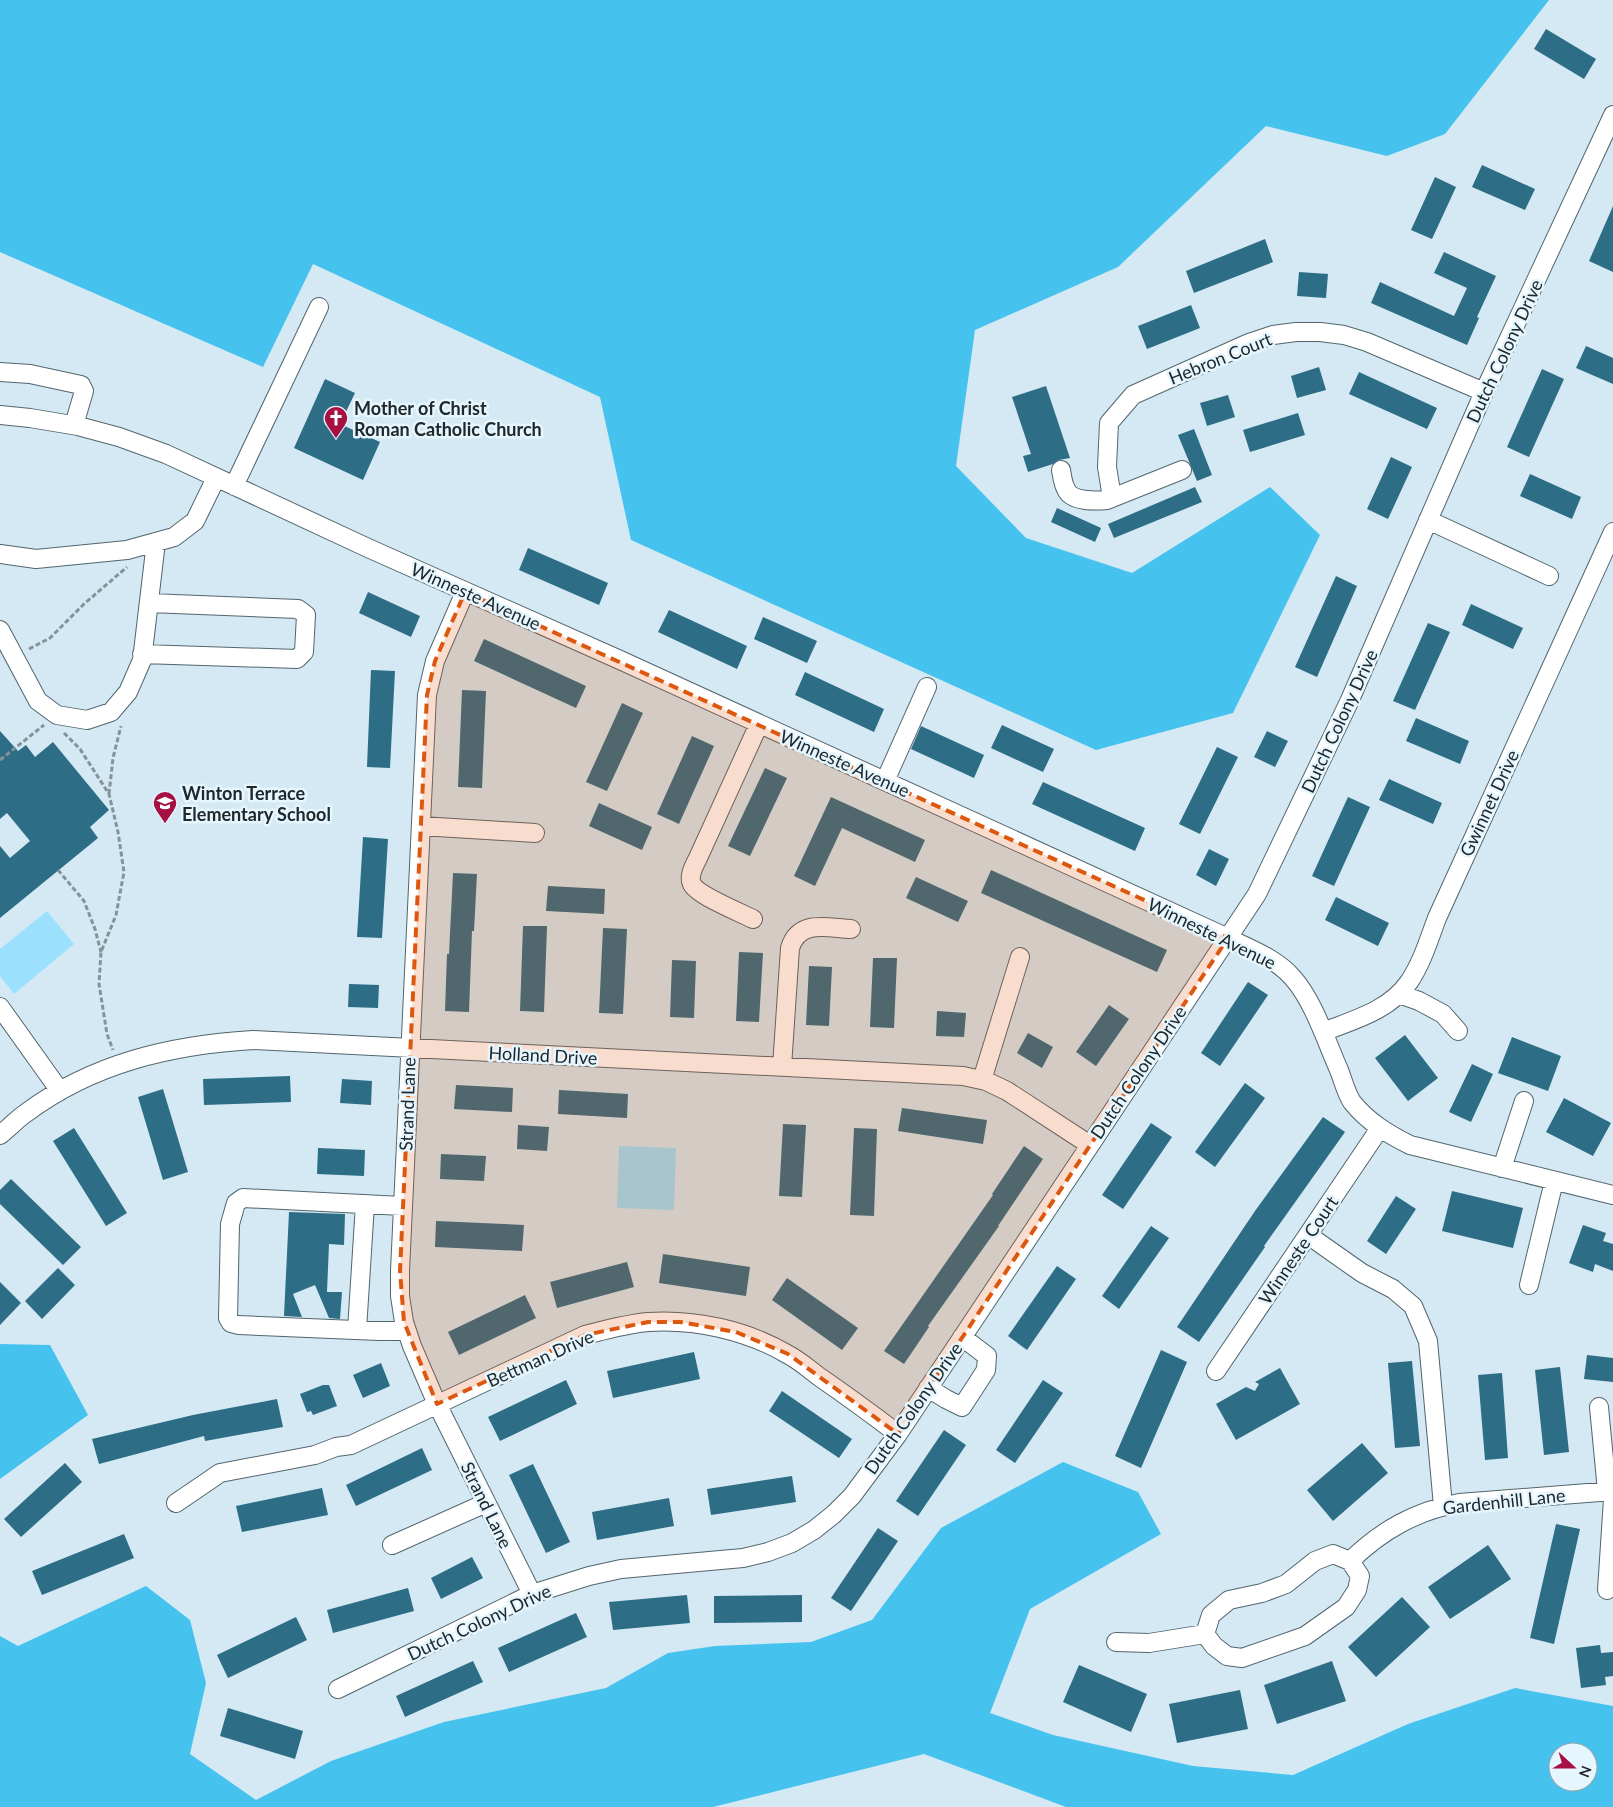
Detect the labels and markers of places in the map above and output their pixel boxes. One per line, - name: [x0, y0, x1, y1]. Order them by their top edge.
- place label: Mother of Christ Roman Catholic Church: [354, 397, 542, 440]
- church icon: Mother of Christ Roman Catholic Church: [323, 405, 349, 439]
- place label: Winton Terrace Elementary School: [182, 782, 331, 825]
- school or university icon: Winton Terrace Elementary School: [152, 790, 178, 824]

